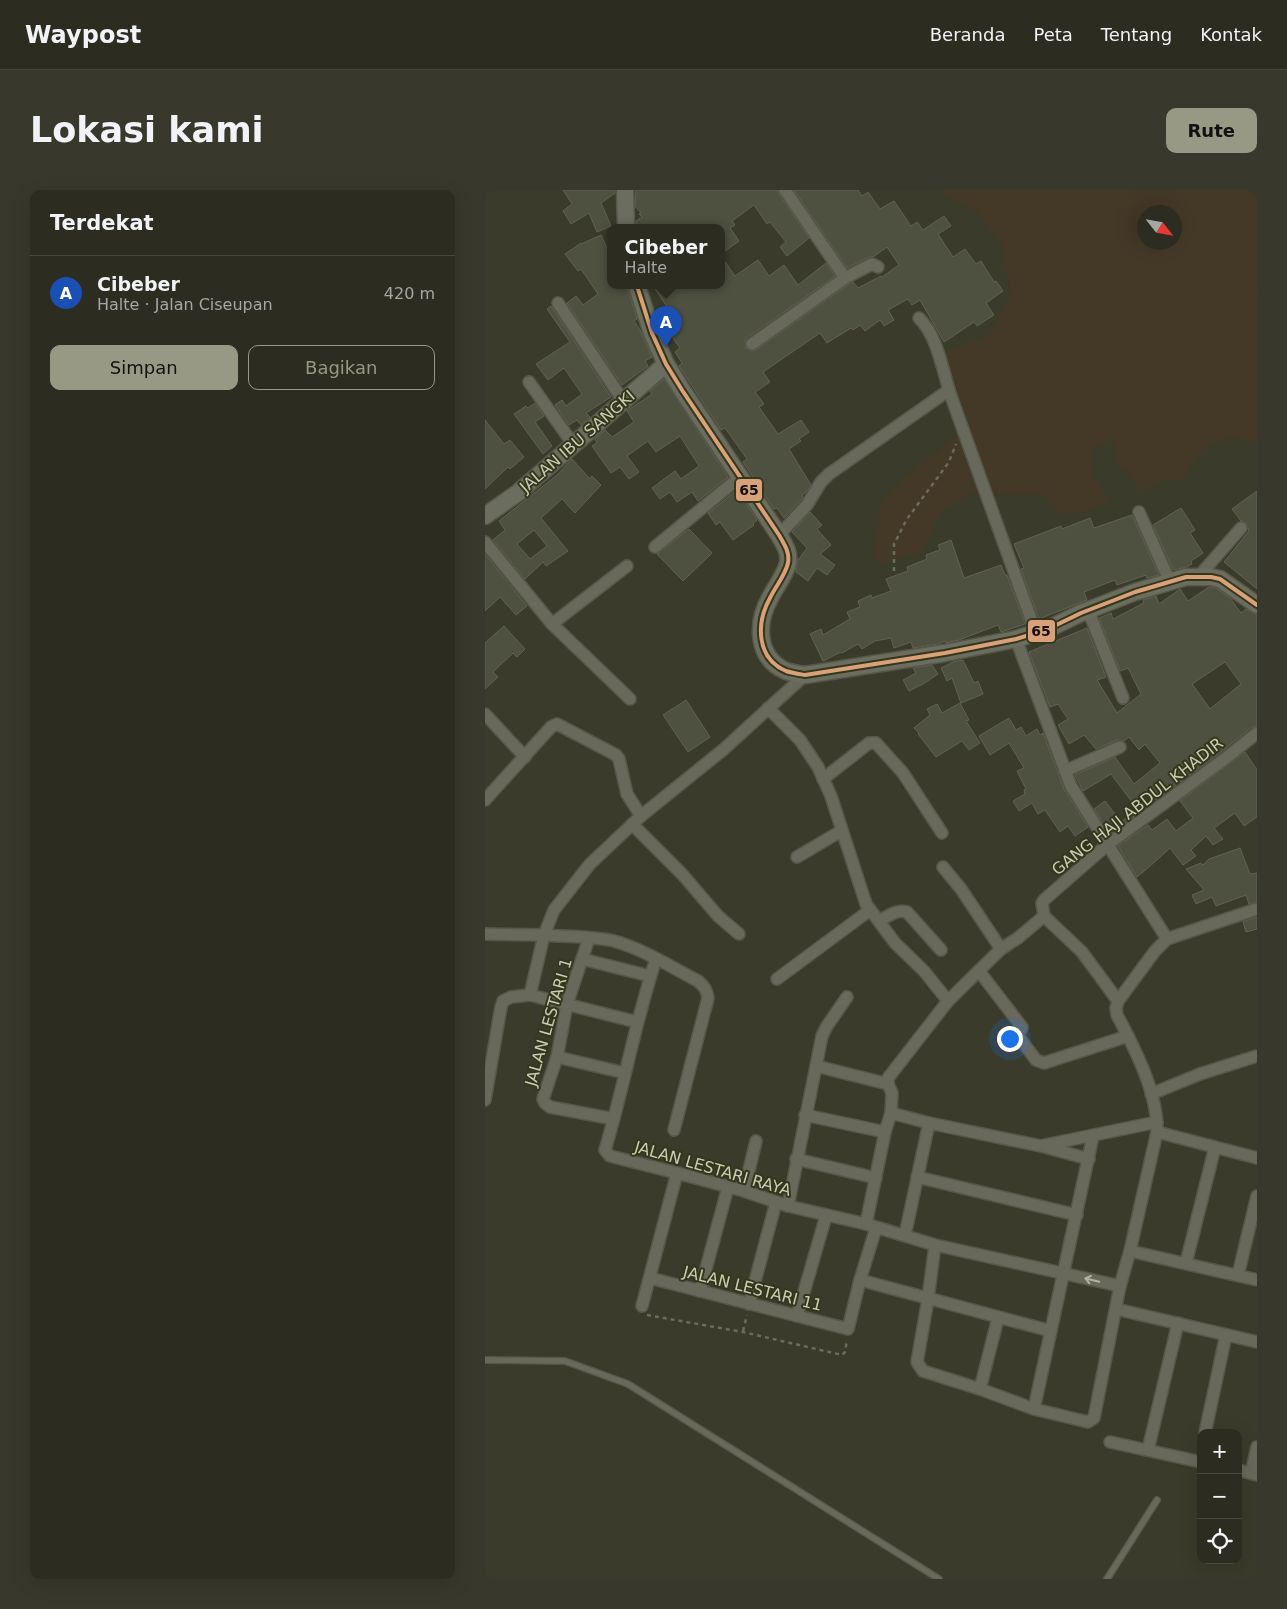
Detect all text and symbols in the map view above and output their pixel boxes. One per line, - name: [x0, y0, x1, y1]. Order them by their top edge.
- text: Waypost: [25, 21, 141, 49]
- text: Beranda: [930, 24, 1005, 45]
- text: Peta: [1033, 24, 1073, 45]
- text: Tentang: [1101, 24, 1172, 45]
- text: Kontak: [1200, 24, 1262, 45]
- button: Rute: [1166, 108, 1257, 153]
- text: Lokasi kami: [30, 110, 264, 150]
- north arrow: [1137, 205, 1182, 250]
- text: Terdekat: [50, 211, 154, 235]
- popup: [607, 224, 725, 289]
- text: Cibeber: [625, 236, 707, 258]
- text: Halte: [625, 258, 667, 277]
- text: Cibeber: [97, 273, 180, 295]
- text: A: [60, 284, 72, 303]
- text: 420 m: [384, 284, 435, 303]
- text: Halte · Jalan Ciseupan: [97, 295, 273, 314]
- pin: A: [650, 306, 682, 347]
- button: Simpan: [50, 345, 238, 390]
- button: Bagikan: [248, 345, 435, 390]
- street label: JALAN IBU SANGKI: [515, 386, 639, 497]
- line badge: 65: [735, 478, 763, 502]
- text: 65: [739, 482, 759, 498]
- line badge: 65: [1027, 619, 1056, 643]
- text: 65: [1031, 623, 1051, 639]
- street label: GANG HAJI ABDUL KHADIR: [1048, 734, 1227, 879]
- street label: JALAN LESTARI 1: [521, 956, 576, 1089]
- your location: [997, 1026, 1023, 1052]
- street label: JALAN LESTARI RAYA: [631, 1137, 793, 1200]
- street label: JALAN LESTARI 11: [680, 1262, 824, 1315]
- one-way arrow: [1085, 1275, 1101, 1284]
- map controls: [1197, 1429, 1242, 1564]
- button: +: [1197, 1429, 1242, 1474]
- button: −: [1197, 1474, 1242, 1519]
- button: locate: [1197, 1519, 1242, 1564]

